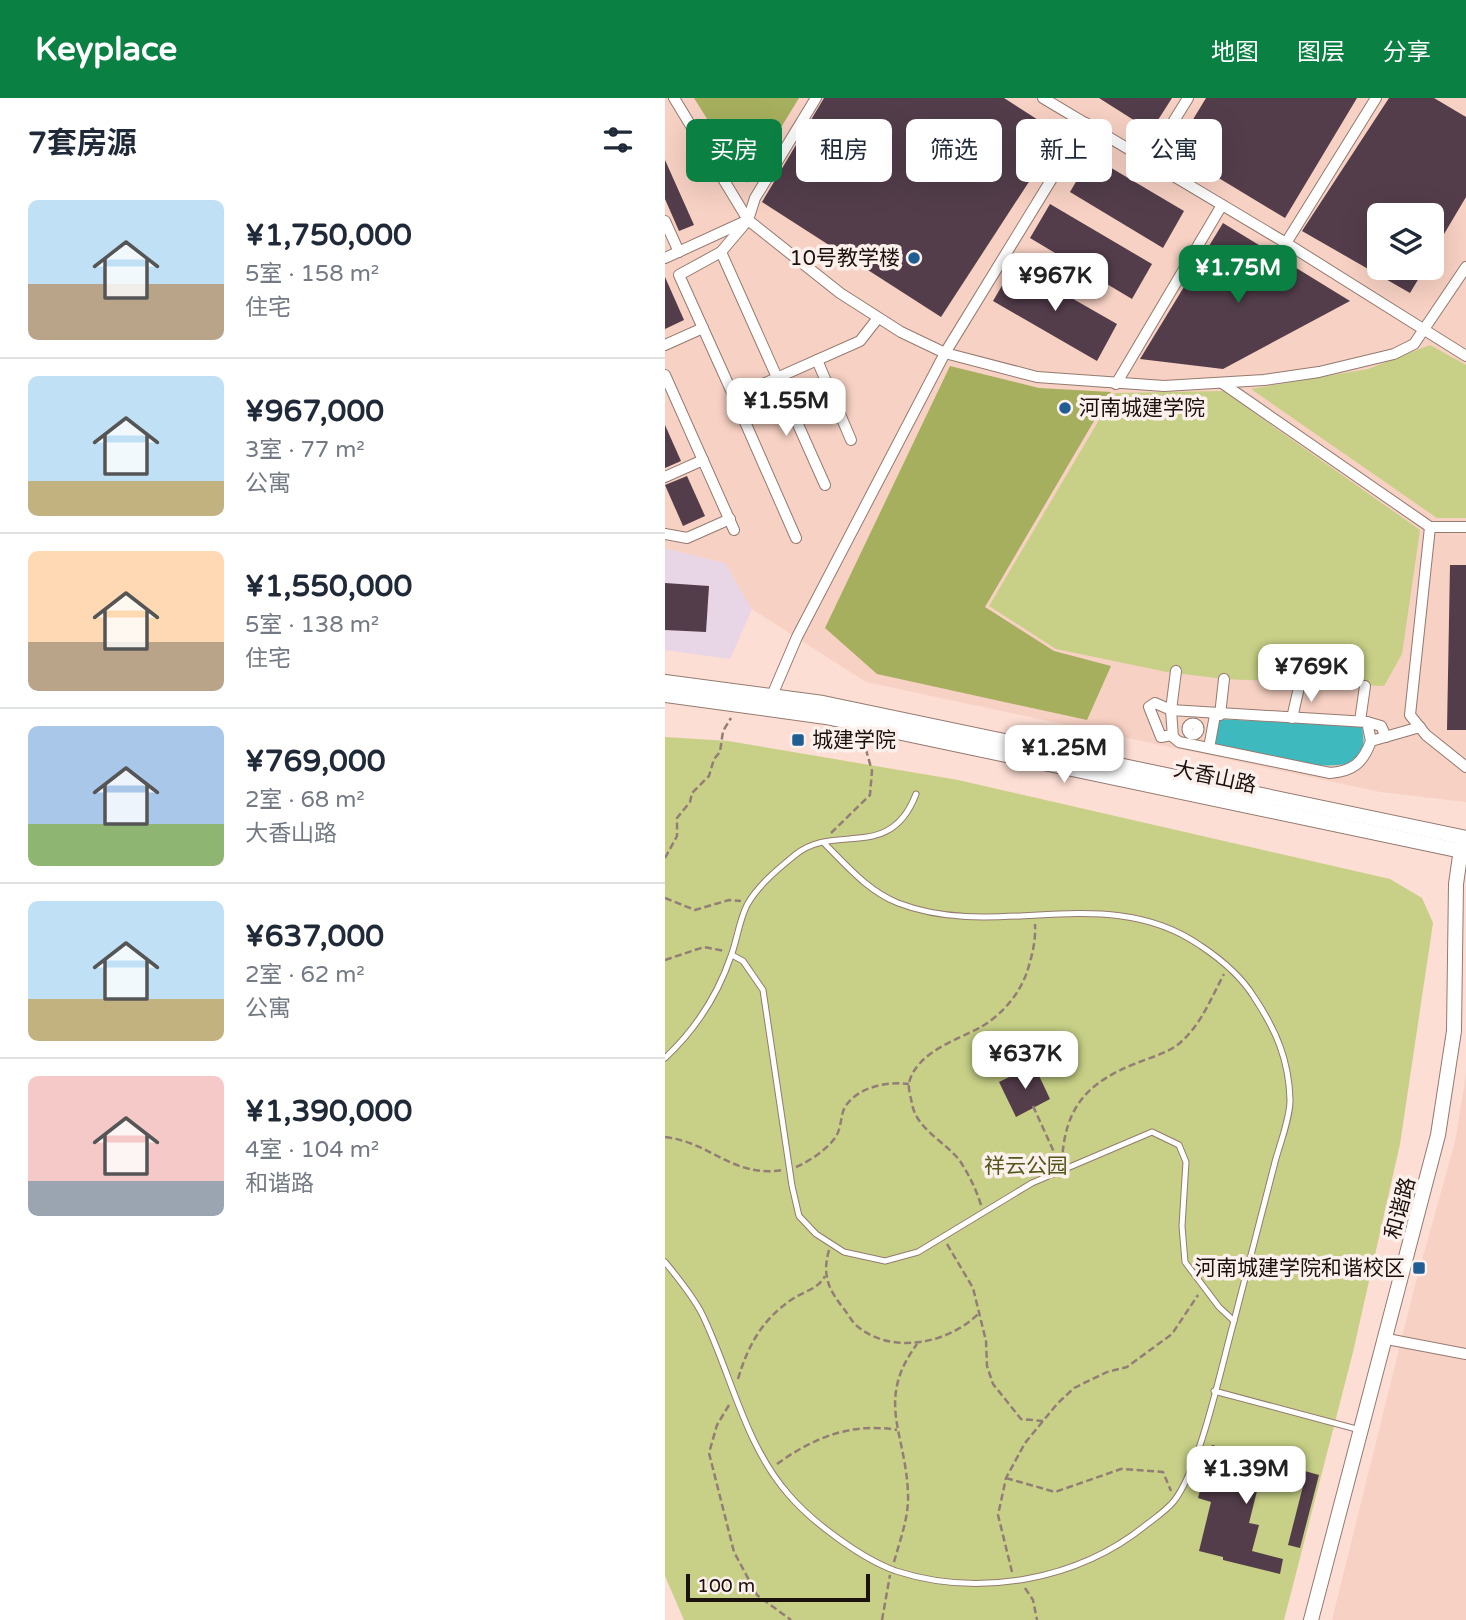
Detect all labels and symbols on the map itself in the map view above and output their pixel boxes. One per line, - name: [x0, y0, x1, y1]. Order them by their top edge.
- place label: 10号教学楼: [790, 246, 900, 271]
- pin: ¥1.75M: [1181, 246, 1295, 305]
- marker: 10号教学楼: [906, 250, 922, 266]
- pin: ¥967K: [1006, 254, 1104, 313]
- pin: ¥1.55M: [729, 378, 843, 438]
- place label: 河南城建学院: [1079, 396, 1205, 421]
- marker: 河南城建学院: [1057, 400, 1073, 416]
- pin: ¥769K: [1262, 644, 1360, 704]
- pin: ¥1.25M: [1007, 726, 1121, 785]
- place label: 城建学院: [812, 728, 896, 753]
- marker: 城建学院: [790, 732, 806, 748]
- street label: 大香山路: [1171, 757, 1259, 798]
- pin: ¥637K: [976, 1032, 1074, 1091]
- park label: 祥云公园: [984, 1154, 1068, 1179]
- street label: 和谐路: [1380, 1174, 1421, 1242]
- place label: 河南城建学院和谐校区: [1195, 1256, 1405, 1281]
- marker: 河南城建学院和谐校区: [1411, 1260, 1427, 1276]
- pin: ¥1.39M: [1189, 1446, 1303, 1506]
- scale bar: [686, 1571, 870, 1603]

